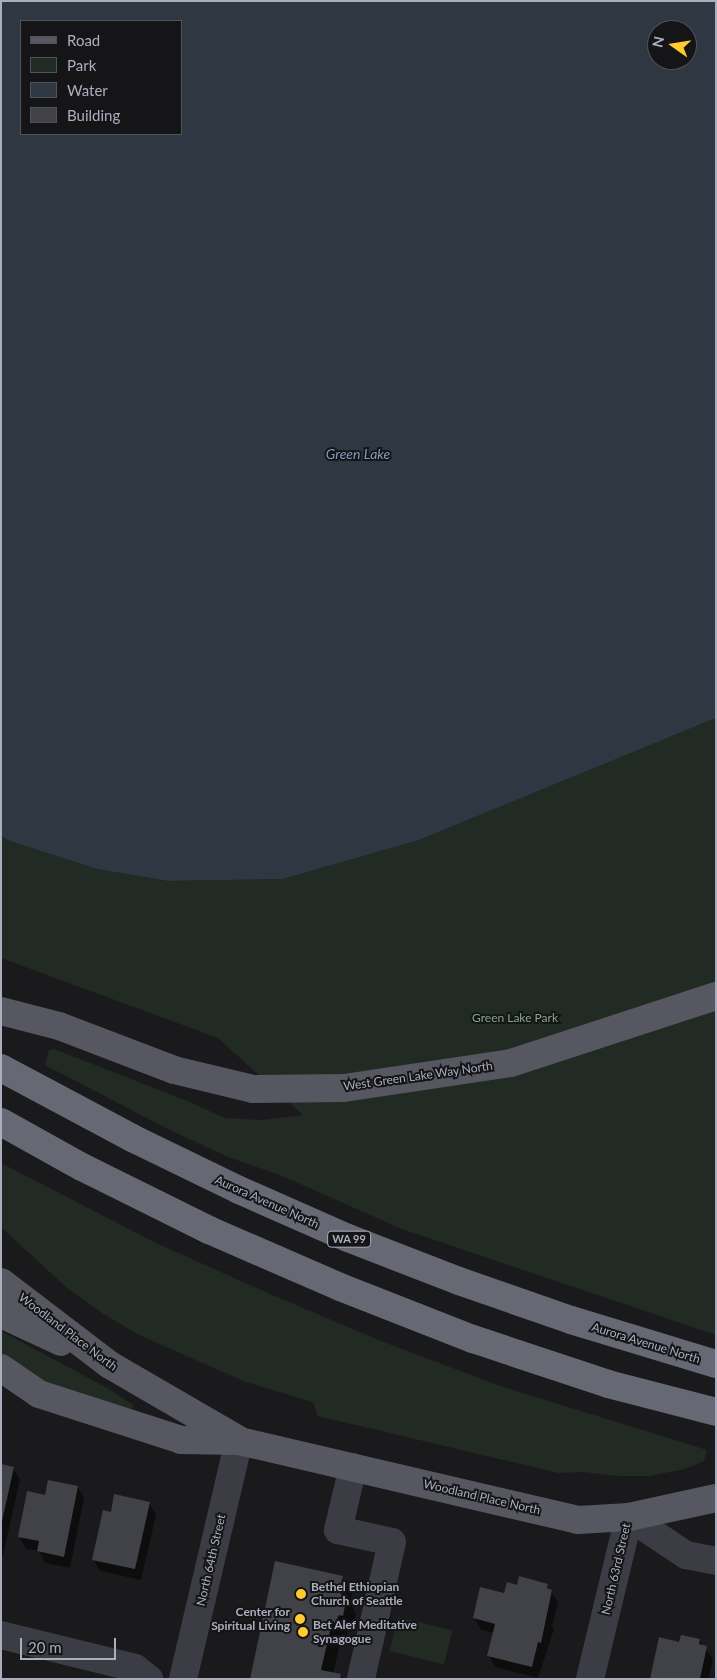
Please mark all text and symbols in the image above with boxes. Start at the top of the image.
legend [20,20,182,135]
north arrow [647,20,697,70]
text: Road [67,31,100,49]
text: N [648,35,667,49]
text: Park [67,56,96,74]
text: Water [67,81,108,99]
text: Building [67,106,120,124]
water label: Green Lake [326,446,390,462]
park label: Green Lake Park [472,1011,558,1025]
street label: West Green Lake Way North [342,1058,494,1094]
street label: Aurora Avenue North [213,1172,321,1232]
road number: WA 99 [326,1230,372,1248]
street label: Woodland Place North [16,1290,120,1374]
street label: Aurora Avenue North [590,1320,702,1366]
street label: Woodland Place North [422,1477,542,1517]
street label: North 64th Street [193,1513,229,1607]
street label: North 63rd Street [598,1522,634,1616]
place label: Bethel Ethiopian Church of Seattle [311,1580,403,1608]
marker: Bethel Ethiopian Church of Seattle [295,1588,307,1600]
place label: Center for Spiritual Living [211,1605,290,1633]
marker: Center for Spiritual Living [294,1613,306,1625]
place label: Bet Alef Meditative Synagogue [313,1618,418,1646]
marker: Bet Alef Meditative Synagogue [297,1626,309,1638]
scale bar [22,1628,119,1660]
text: 20 m [28,1638,62,1656]

